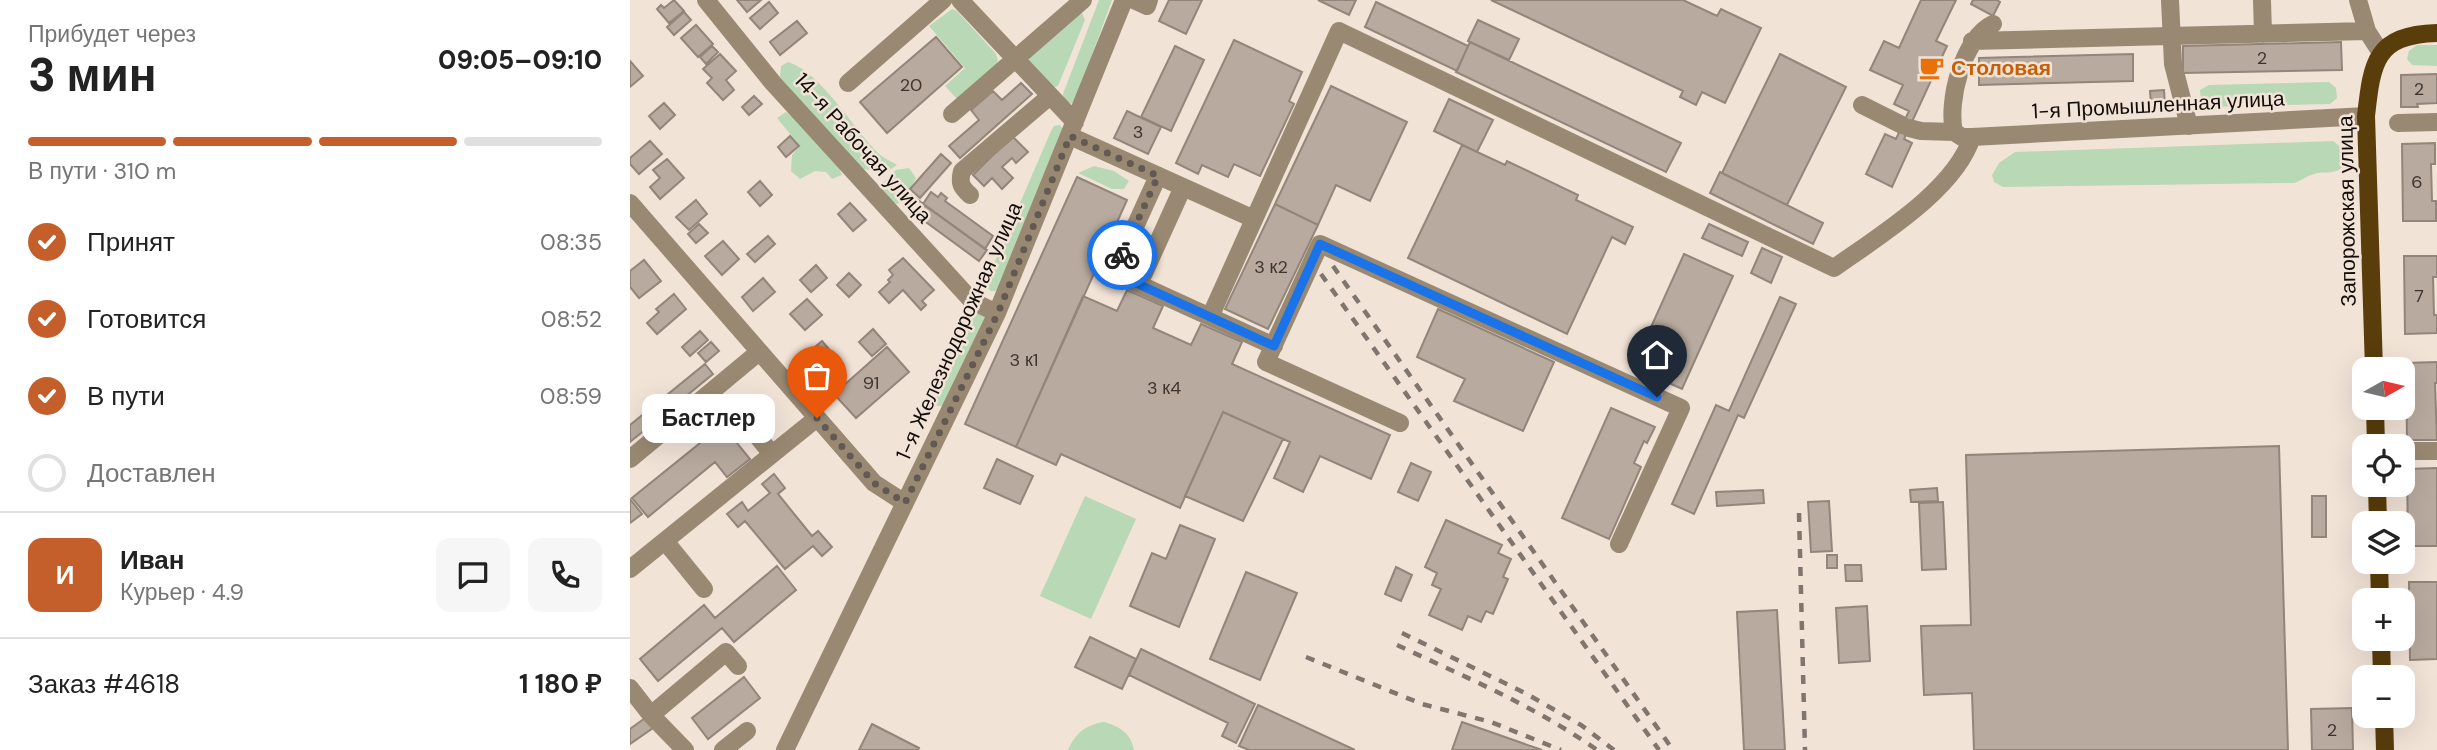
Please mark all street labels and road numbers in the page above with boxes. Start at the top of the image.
street label: 14-я Рабочая улица [788,67,938,229]
street label: 1-я Промышленная улица [2031,84,2285,126]
street label: Запорожская улица [2331,115,2363,307]
street label: 1-я Железнодорожная улица [889,197,1029,465]

